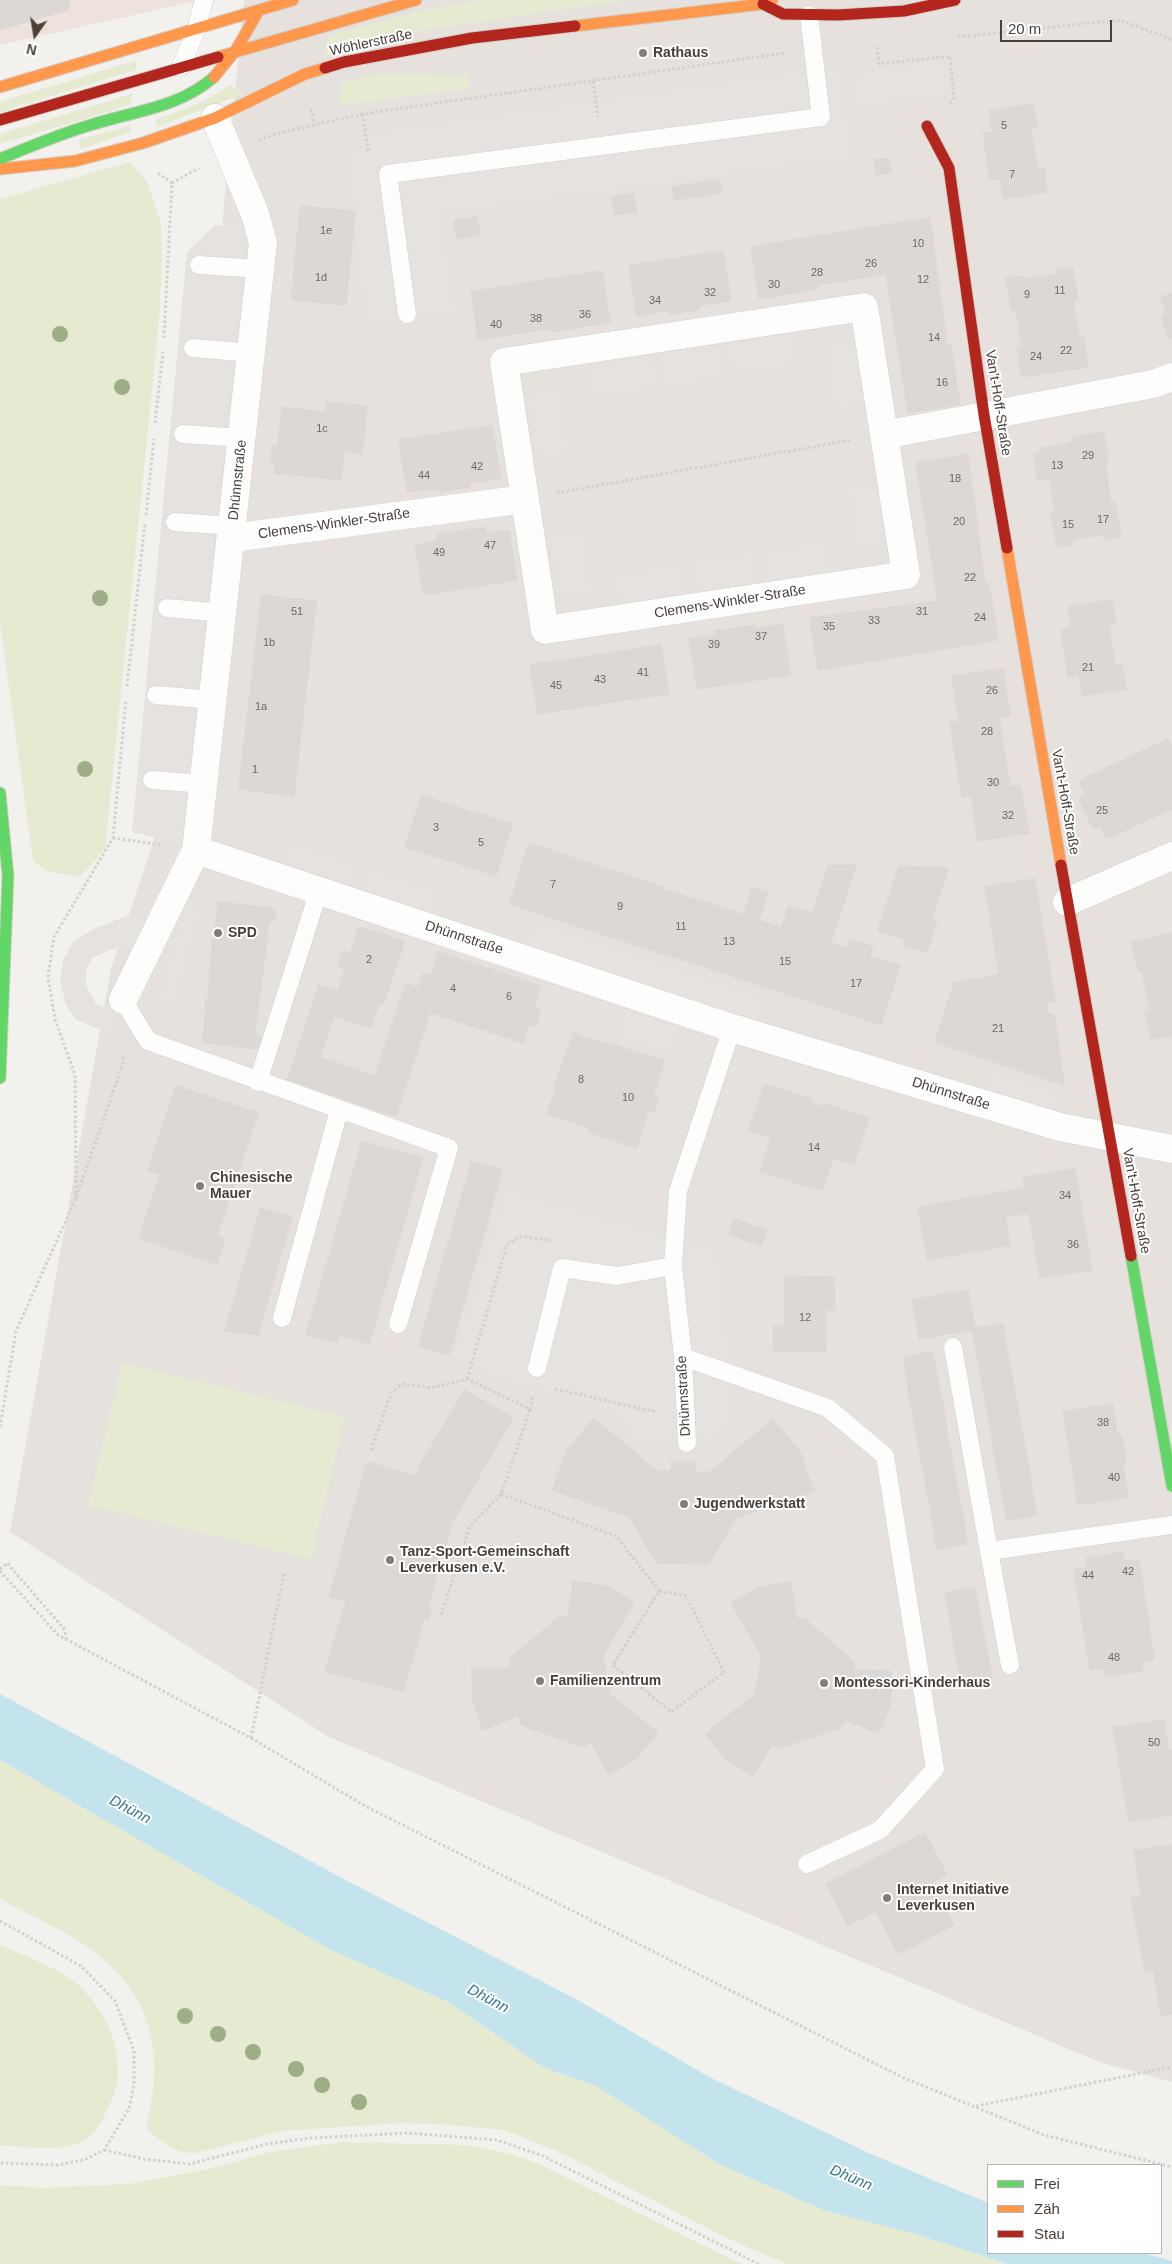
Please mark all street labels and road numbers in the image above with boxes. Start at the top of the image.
street label: Wöhlerstraße [328,26,414,60]
street label: Van't-Hoff-Straße [981,349,1015,457]
street label: Dhünnstraße [225,439,251,521]
street label: Clemens-Winkler-Straße [257,505,411,543]
street label: Clemens-Winkler-Straße [653,582,807,622]
street label: Van't-Hoff-Straße [1047,748,1083,856]
street label: Dhünnstraße [423,918,505,958]
street label: Dhünnstraße [910,1074,992,1114]
street label: Van't-Hoff-Straße [1118,1147,1154,1255]
street label: Dhünnstraße [673,1355,695,1437]

